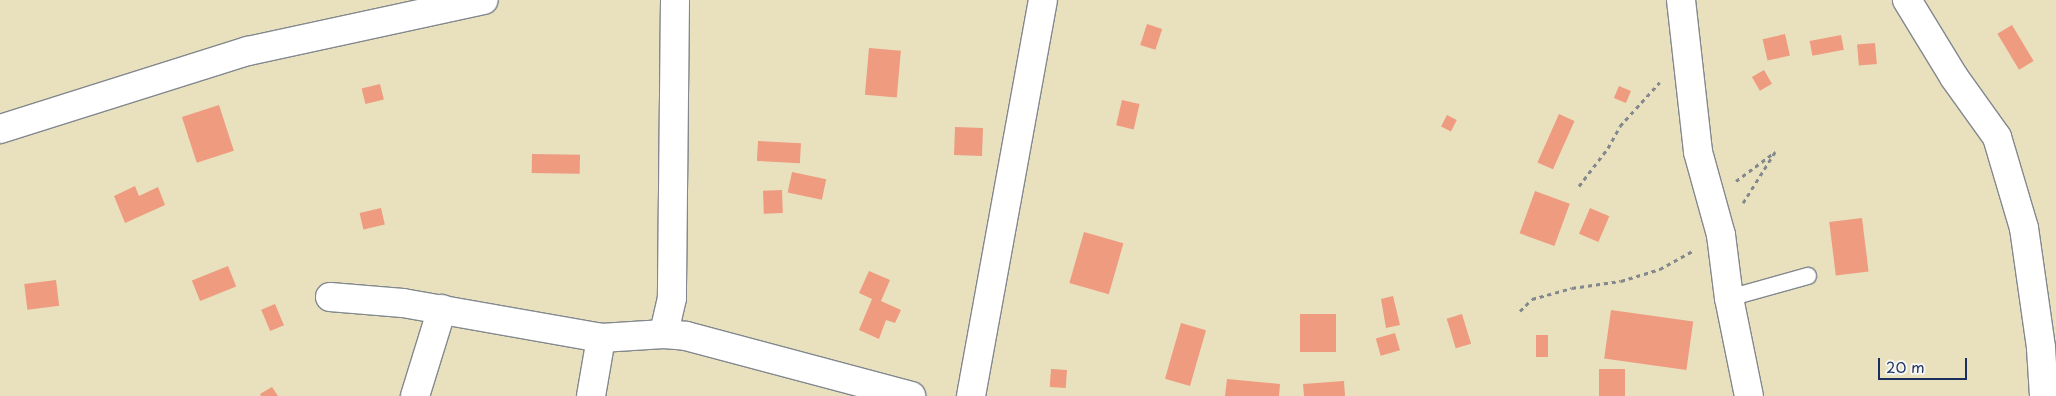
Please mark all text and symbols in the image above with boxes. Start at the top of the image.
scale bar [1881,348,1970,380]
text: 20 m [1886,355,1925,378]

